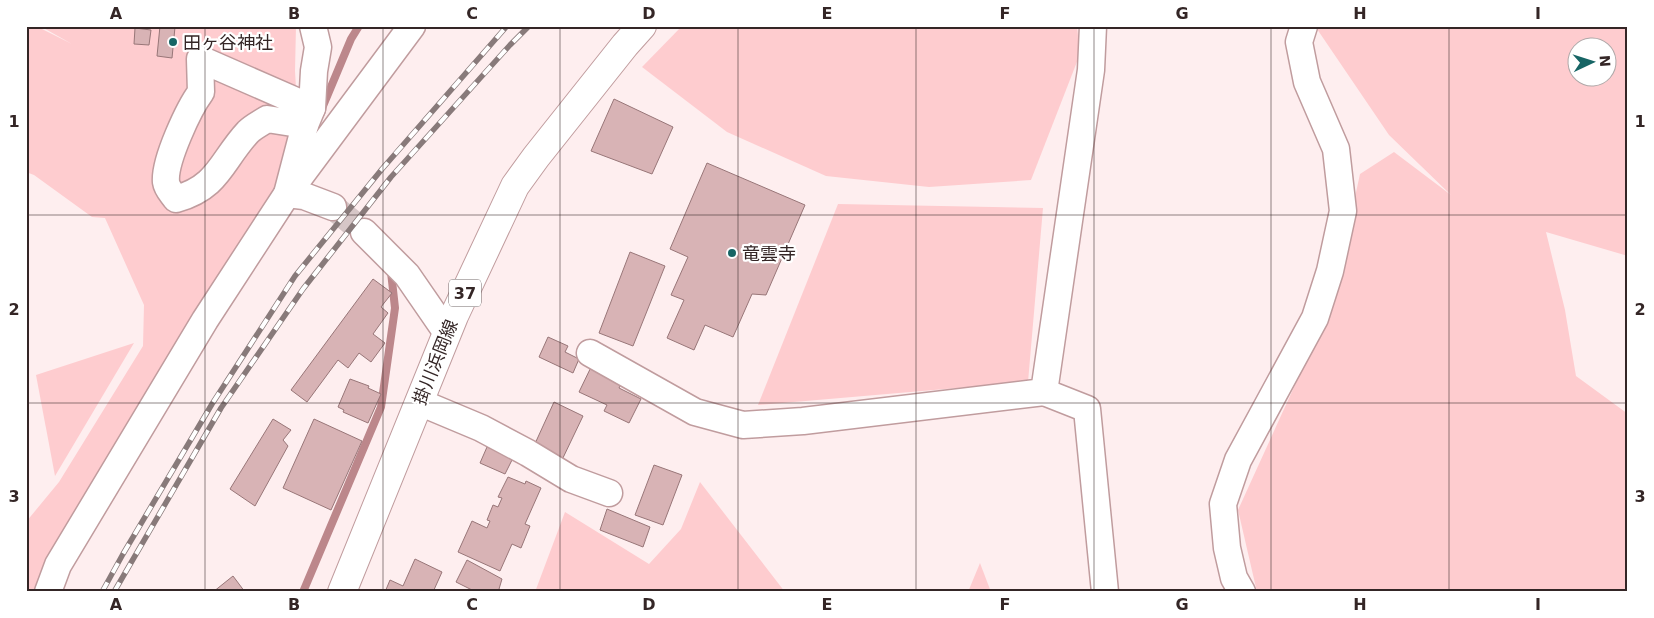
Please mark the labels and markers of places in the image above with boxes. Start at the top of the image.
place label: 田ヶ谷神社 [183,32,273,53]
marker: 田ヶ谷神社 [167,36,179,48]
place label: 竜雲寺 [742,243,796,264]
marker: 竜雲寺 [726,247,738,259]

